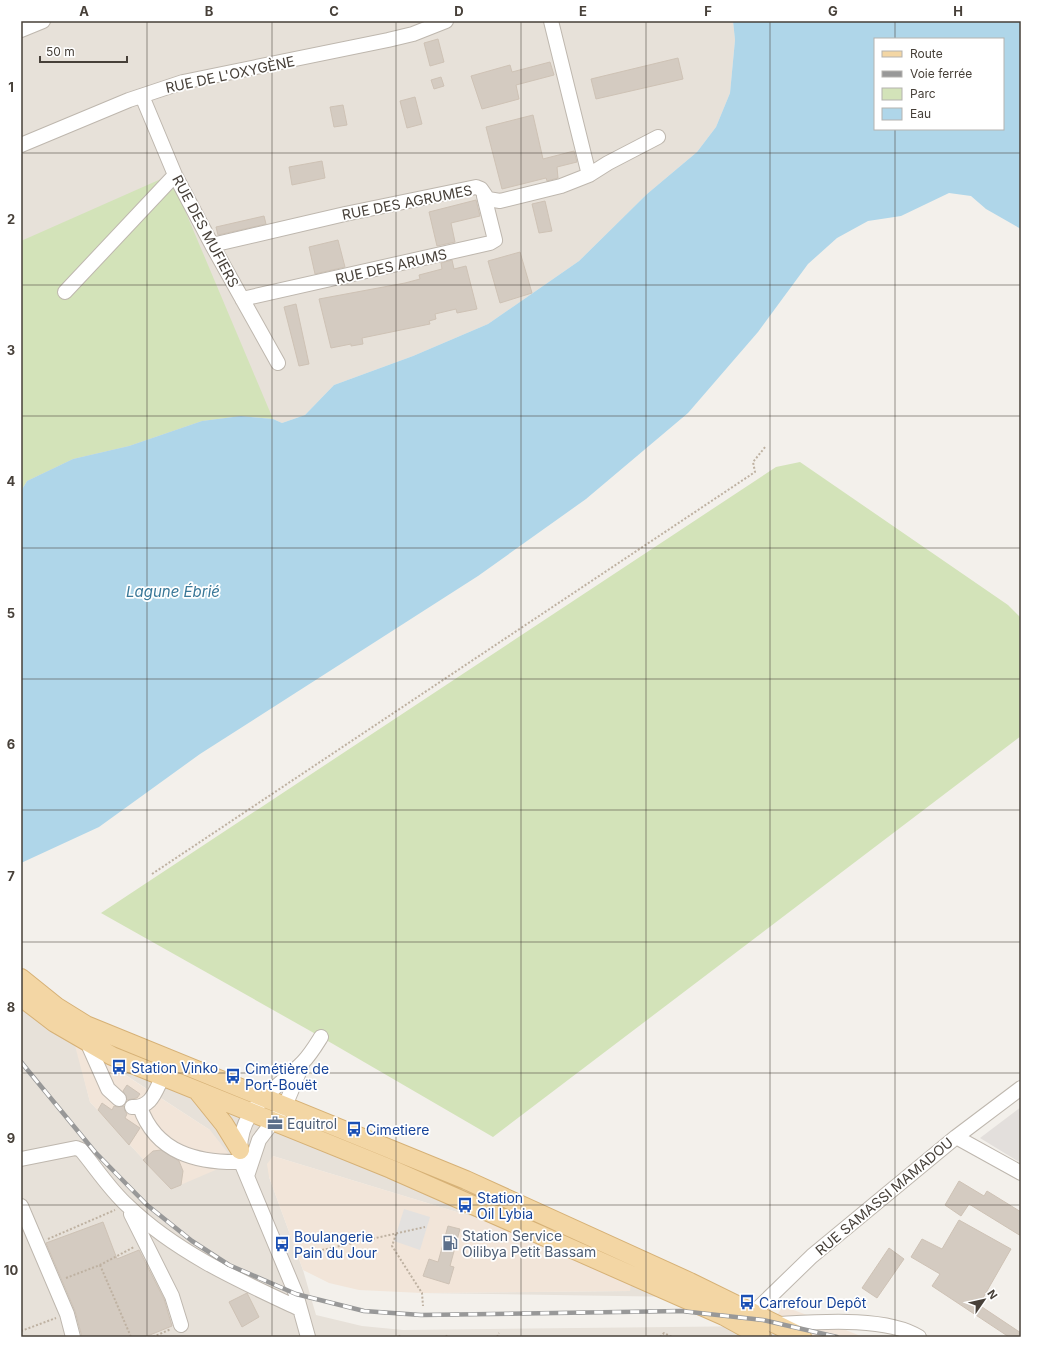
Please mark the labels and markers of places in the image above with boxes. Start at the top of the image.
bus stop icon: Station Vinko [110,1058,128,1076]
place label: Station Vinko [131,1059,218,1076]
place label: Cimétière de Port-Bouët [245,1060,329,1093]
bus stop icon: Cimétière de Port-Bouët [224,1067,242,1085]
office icon: Equitrol [266,1114,284,1132]
place label: Equitrol [287,1115,337,1132]
bus stop icon: Cimetiere [345,1120,363,1138]
place label: Cimetiere [366,1121,429,1138]
place label: Station Oil Lybia [477,1189,533,1222]
bus stop icon: Station Oil Lybia [456,1196,474,1214]
place label: Station Service Oilibya Petit Bassam [462,1227,596,1260]
place label: Boulangerie Pain du Jour [294,1228,377,1261]
fuel station icon: Station Service Oilibya Petit Bassam [441,1234,459,1252]
bus stop icon: Boulangerie Pain du Jour [273,1235,291,1253]
bus stop icon: Carrefour Depôt [738,1293,756,1311]
place label: Carrefour Depôt [759,1294,867,1311]

